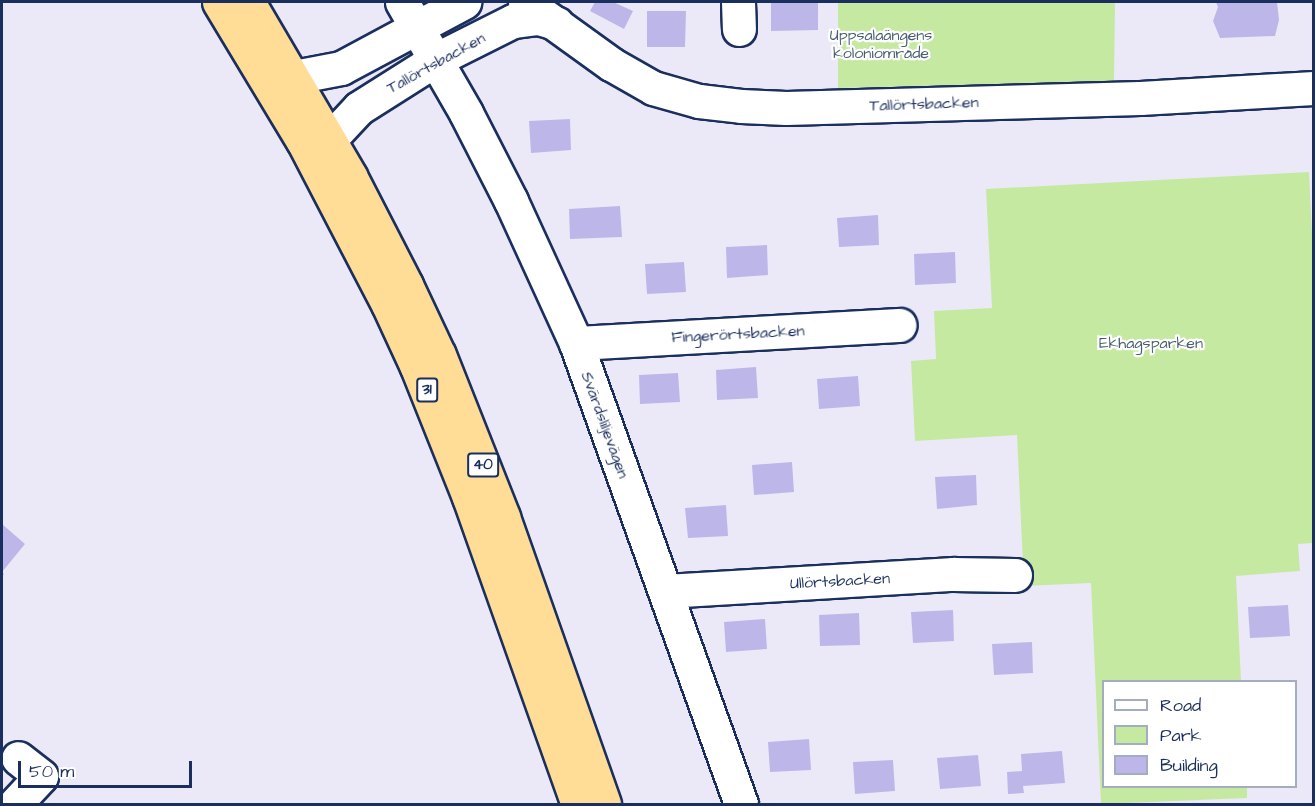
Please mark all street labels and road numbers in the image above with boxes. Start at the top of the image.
street label: Tallörtsbacken [384,28,488,98]
street label: Tallörtsbacken [869,93,979,115]
street label: Fingerörtsbacken [671,321,805,347]
street label: Svärdsliljevägen [577,369,633,481]
road number: 31 [415,378,439,402]
road number: 40 [466,453,500,477]
street label: Ullörtsbacken [790,569,890,593]

